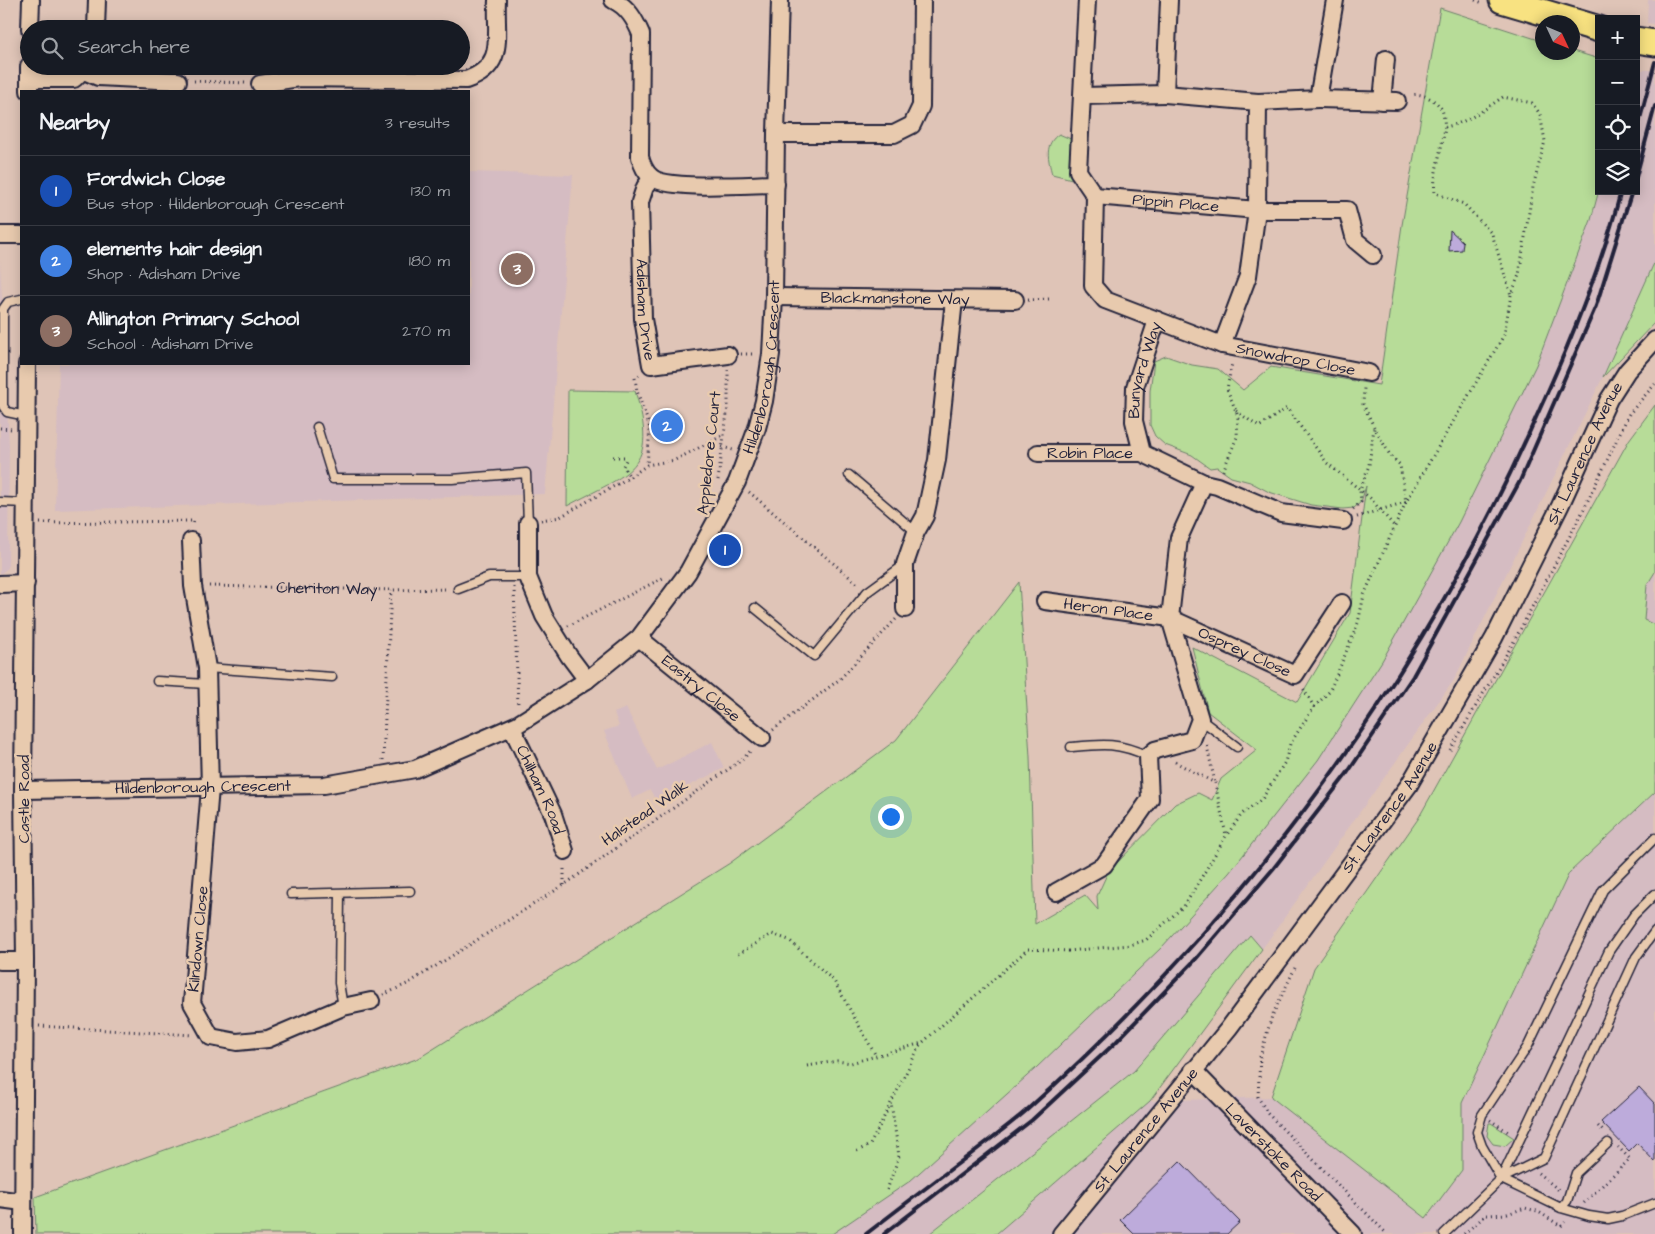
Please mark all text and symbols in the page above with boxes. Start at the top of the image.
north arrow [1535,15,1580,60]
map controls [1595,15,1640,195]
button: + [1595,15,1640,60]
search box [20,20,470,75]
icon: search [38,34,66,62]
text: Search here [78,34,190,61]
button: − [1595,60,1640,105]
button: locate [1595,105,1640,150]
text: Nearby [40,108,110,137]
text: 3 results [385,112,450,134]
button: layers [1595,150,1640,195]
text: Fordwich Close [87,166,225,193]
text: 1 [55,180,57,202]
text: 130 m [411,180,450,202]
street label: Pippin Place [1131,188,1220,218]
text: Bus stop · Hildenborough Crescent [87,193,345,215]
text: elements hair design [87,236,262,263]
text: 2 [51,250,61,272]
text: 180 m [409,250,450,272]
pin: 3 [501,250,533,288]
street label: Adisham Drive [630,258,661,363]
text: Shop · Adisham Drive [87,263,241,285]
street label: Hildenborough Crescent [737,280,785,457]
street label: Blackmanstone Way [820,287,970,311]
text: Allington Primary School [87,306,299,333]
street label: Bunyard Way [1123,319,1168,419]
text: 3 [52,320,60,342]
text: 270 m [402,320,450,342]
text: School · Adisham Drive [87,333,253,355]
street label: Snowdrop Close [1234,337,1358,381]
street label: St. Laurence Avenue [1542,377,1628,528]
street label: Appledore Court [692,390,726,516]
pin: 2 [651,407,683,445]
street label: Robin Place [1047,442,1133,464]
pin: 1 [709,531,741,569]
street label: Cheriton Way [276,576,378,602]
street label: Heron Place [1062,593,1155,627]
street label: Osprey Close [1194,621,1295,683]
street label: Eastry Close [657,650,745,727]
street label: St. Laurence Avenue [1337,737,1443,877]
street label: Chilham Road [511,741,570,837]
street label: Castle Road [13,755,35,843]
street label: Hildenborough Crescent [115,775,292,799]
street label: Halstead Walk [597,775,693,851]
your location [878,804,904,830]
street label: Kilndown Close [182,885,214,993]
street label: St. Laurence Avenue [1088,1063,1204,1197]
street label: Laverstoke Road [1220,1098,1327,1207]

